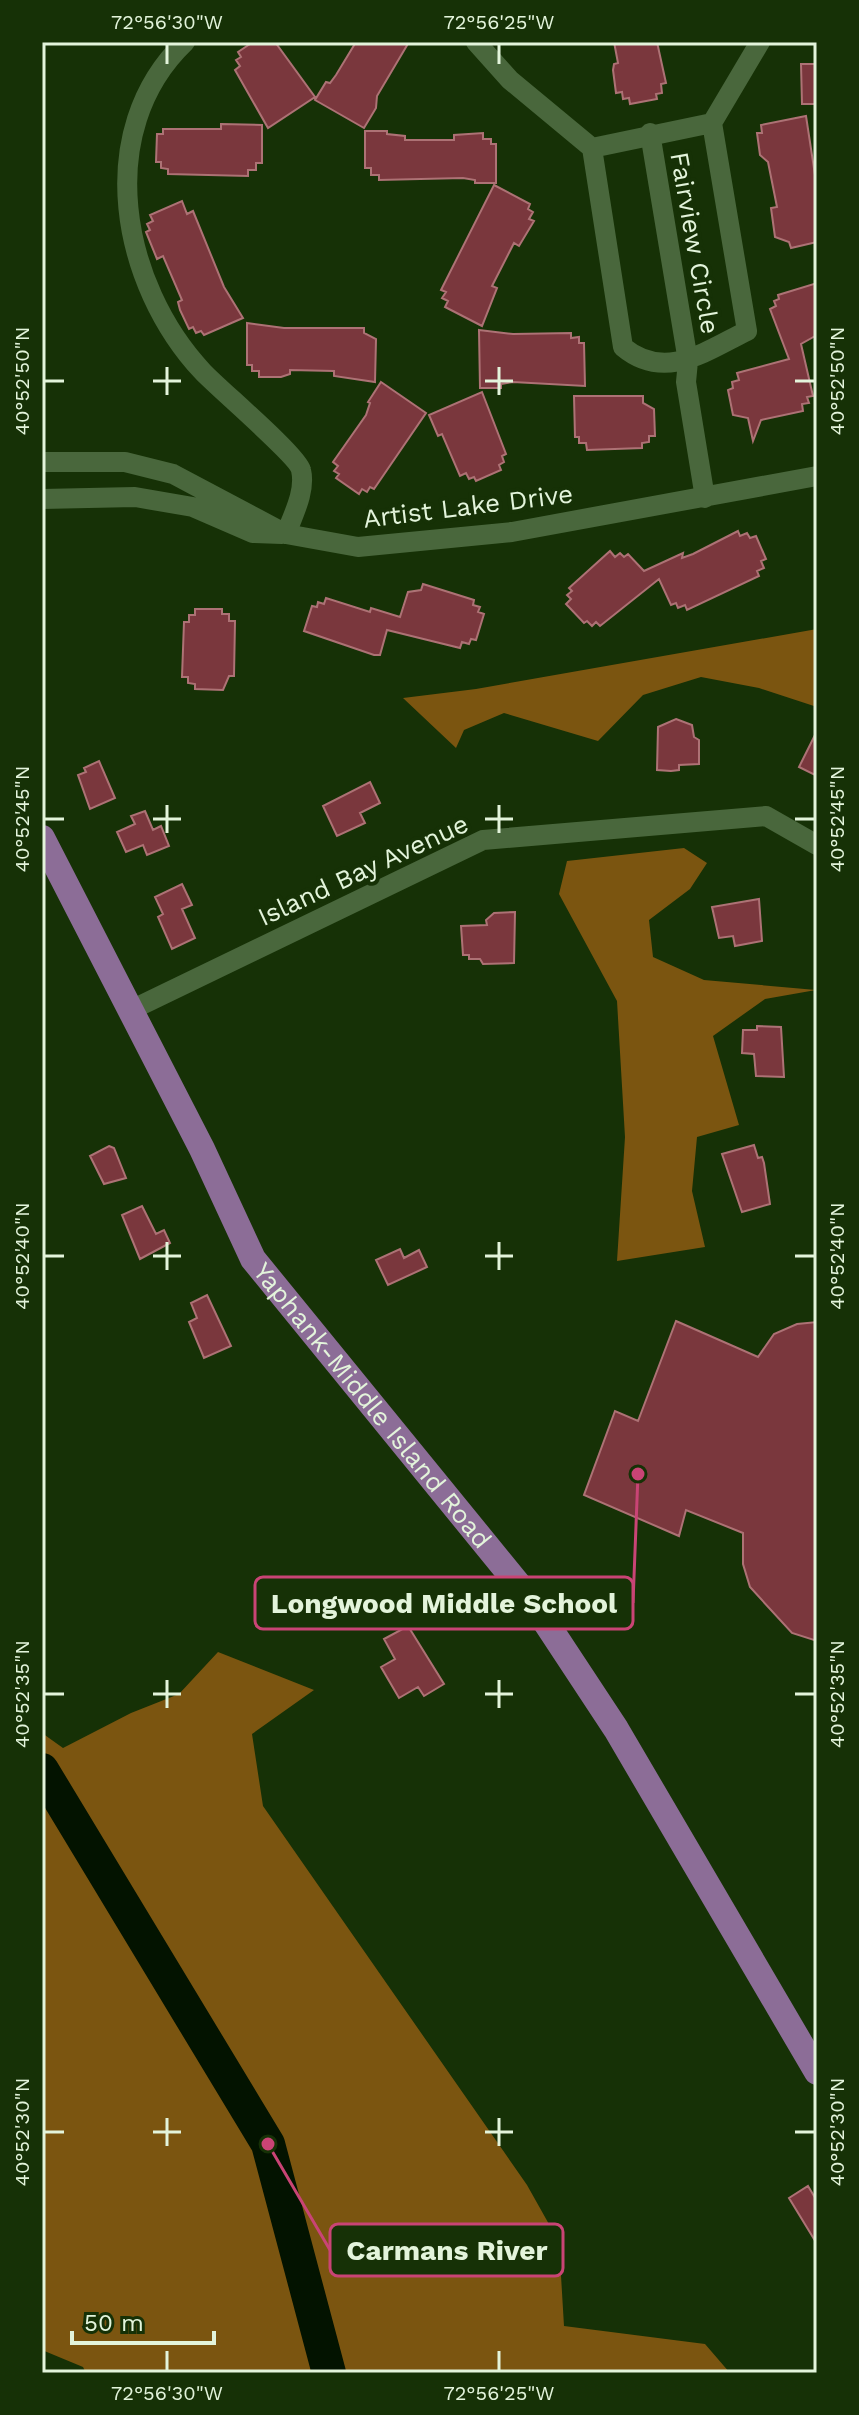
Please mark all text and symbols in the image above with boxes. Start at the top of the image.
text: 72°56'30"W [111,10,223,34]
text: 72°56'25"W [443,10,555,34]
street label: Fairview Circle [664,150,726,336]
text: 40°52'50"N [10,327,34,435]
text: 40°52'50"N [825,327,849,435]
street label: Artist Lake Drive [361,478,575,534]
text: 40°52'45"N [10,766,34,872]
text: 40°52'45"N [825,766,849,872]
street label: Island Bay Avenue [253,808,473,932]
text: 40°52'40"N [10,1202,34,1310]
text: 40°52'40"N [825,1202,849,1310]
street label: Yaphank-Middle Island Road [247,1257,498,1554]
callout: Longwood Middle School [255,1577,633,1629]
text: Longwood Middle School [271,1587,618,1620]
text: 40°52'35"N [10,1640,34,1748]
text: 40°52'35"N [825,1640,849,1748]
text: 40°52'30"N [10,2078,34,2186]
text: 40°52'30"N [825,2078,849,2186]
callout: Carmans River [330,2224,563,2276]
text: Carmans River [346,2234,548,2267]
scale bar [72,2295,214,2345]
text: 50 m [84,2309,144,2337]
text: 72°56'30"W [111,2381,223,2405]
text: 72°56'25"W [443,2381,555,2405]

